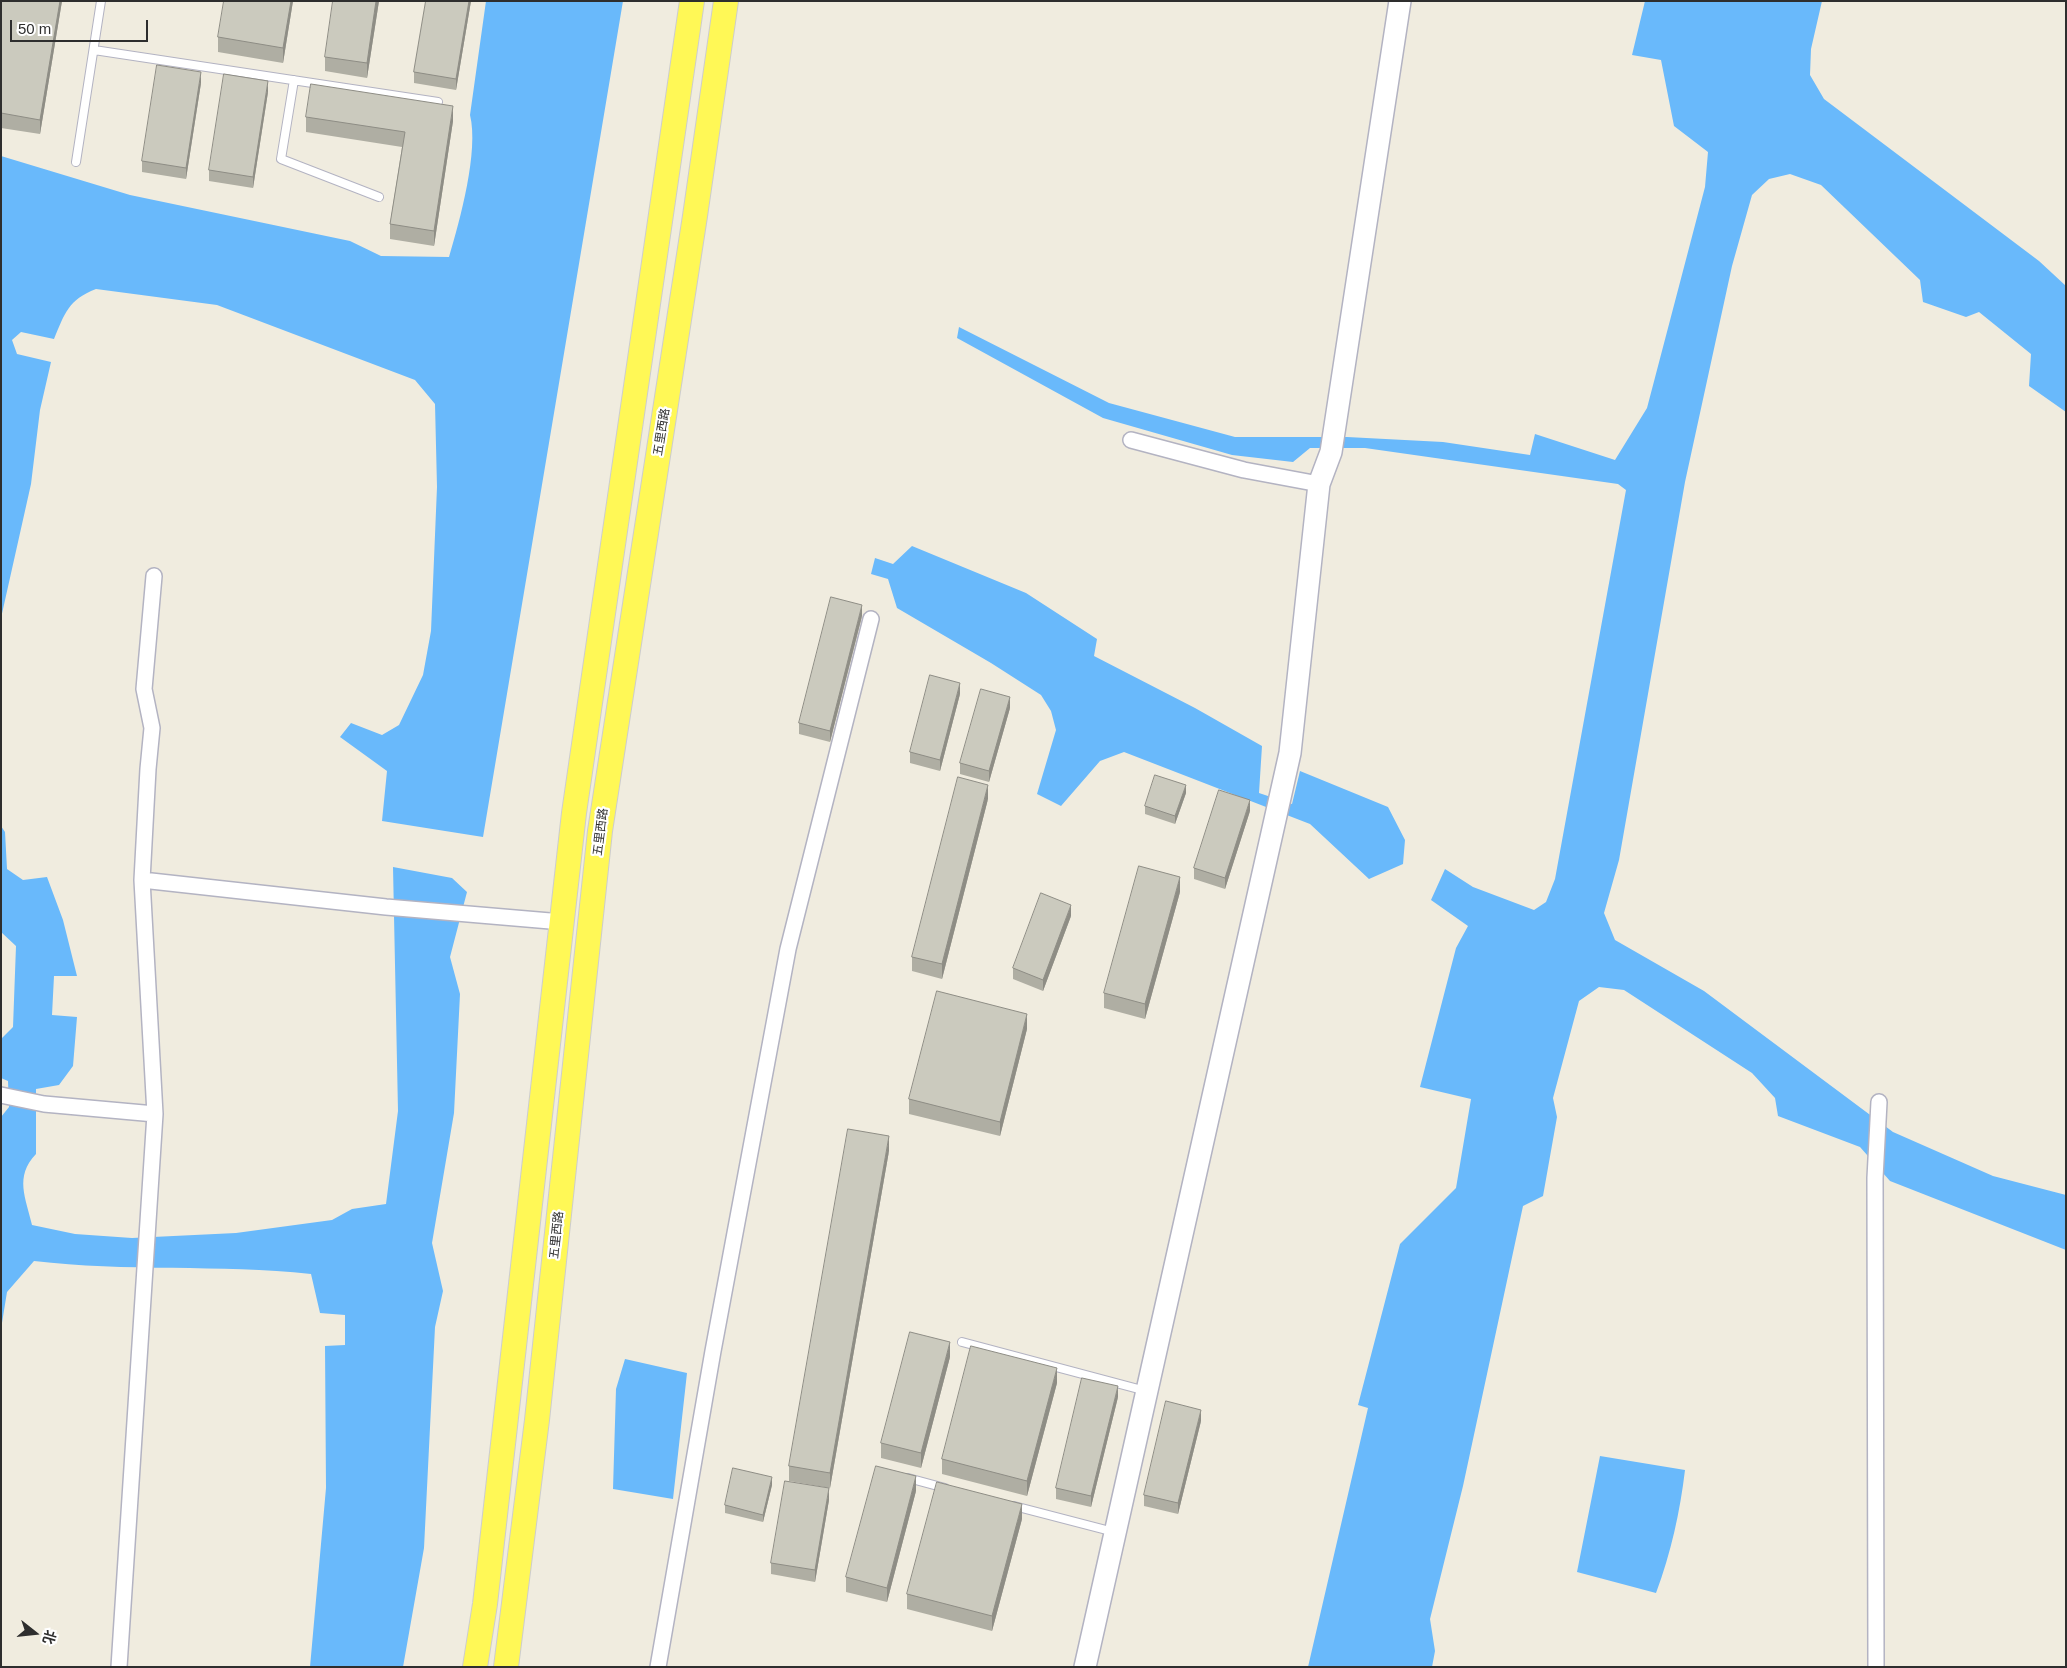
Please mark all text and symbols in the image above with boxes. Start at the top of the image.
scale bar [12,10,150,42]
text: 50 m [18,20,51,37]
street label: 五里西路 [651,407,673,457]
street label: 五里西路 [591,807,611,857]
street label: 五里西路 [547,1210,567,1260]
north arrow [10,1608,60,1658]
text: 北 [40,1628,59,1646]

